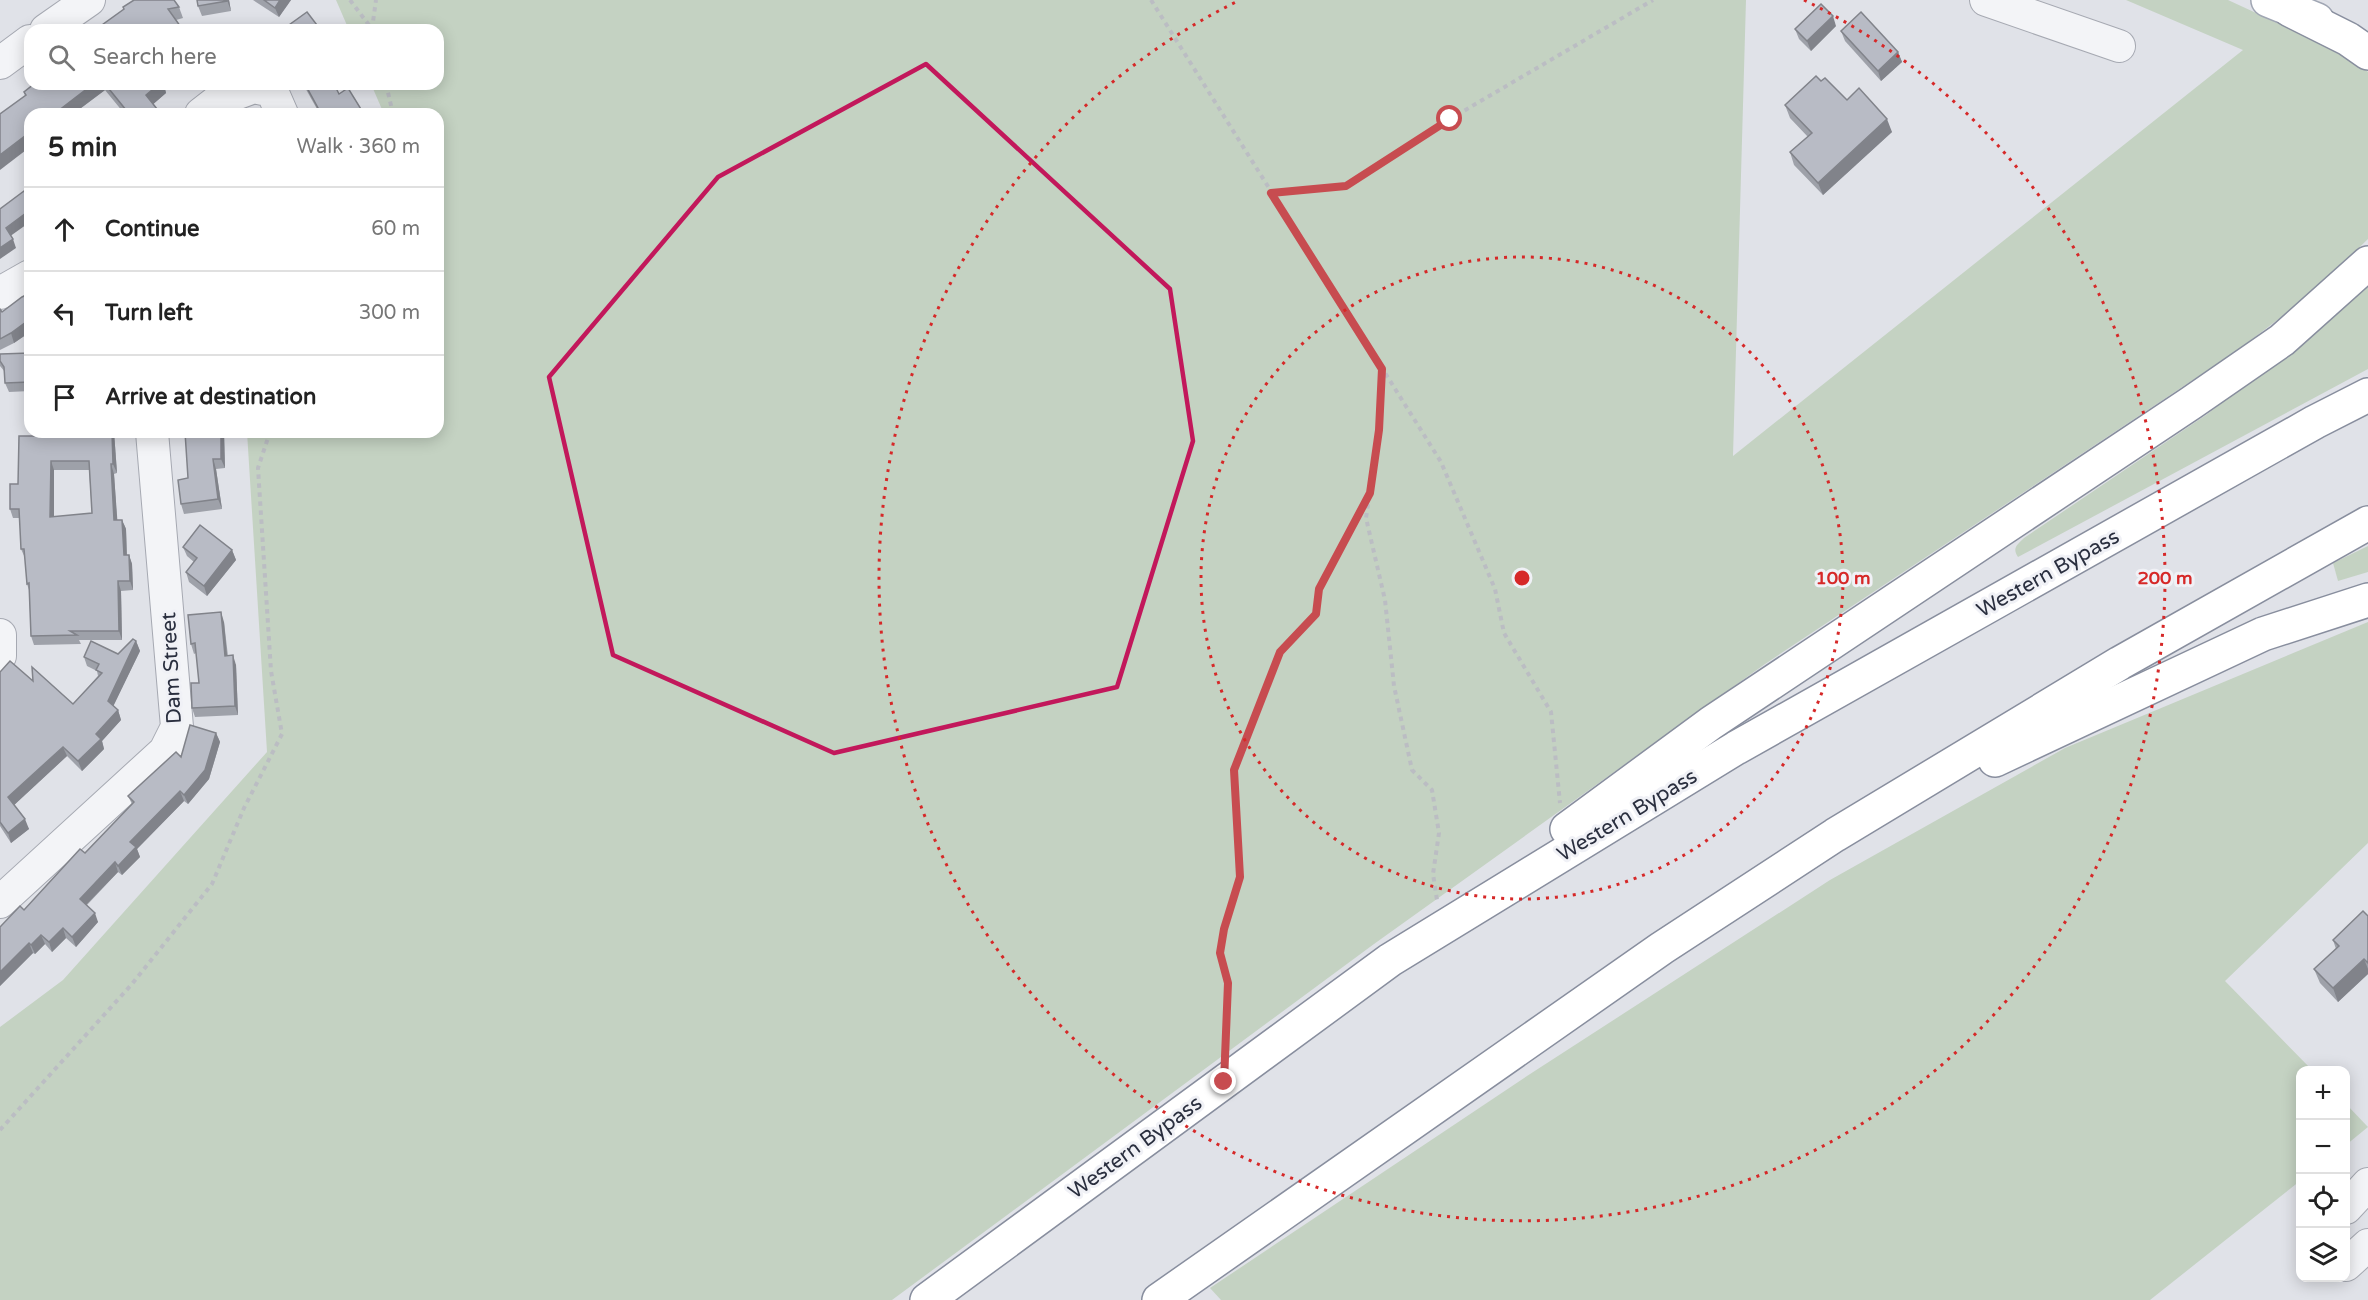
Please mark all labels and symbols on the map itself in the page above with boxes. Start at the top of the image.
route start [1436,105,1462,131]
street label: Western Bypass [1973,524,2124,623]
text: 100 m [1815,567,1871,589]
text: 200 m [2137,567,2193,589]
centre of rings [1512,568,1532,588]
street label: Dam Street [156,611,187,725]
street label: Western Bypass [1553,764,1702,867]
route end [1210,1068,1236,1094]
street label: Western Bypass [1064,1091,1207,1204]

